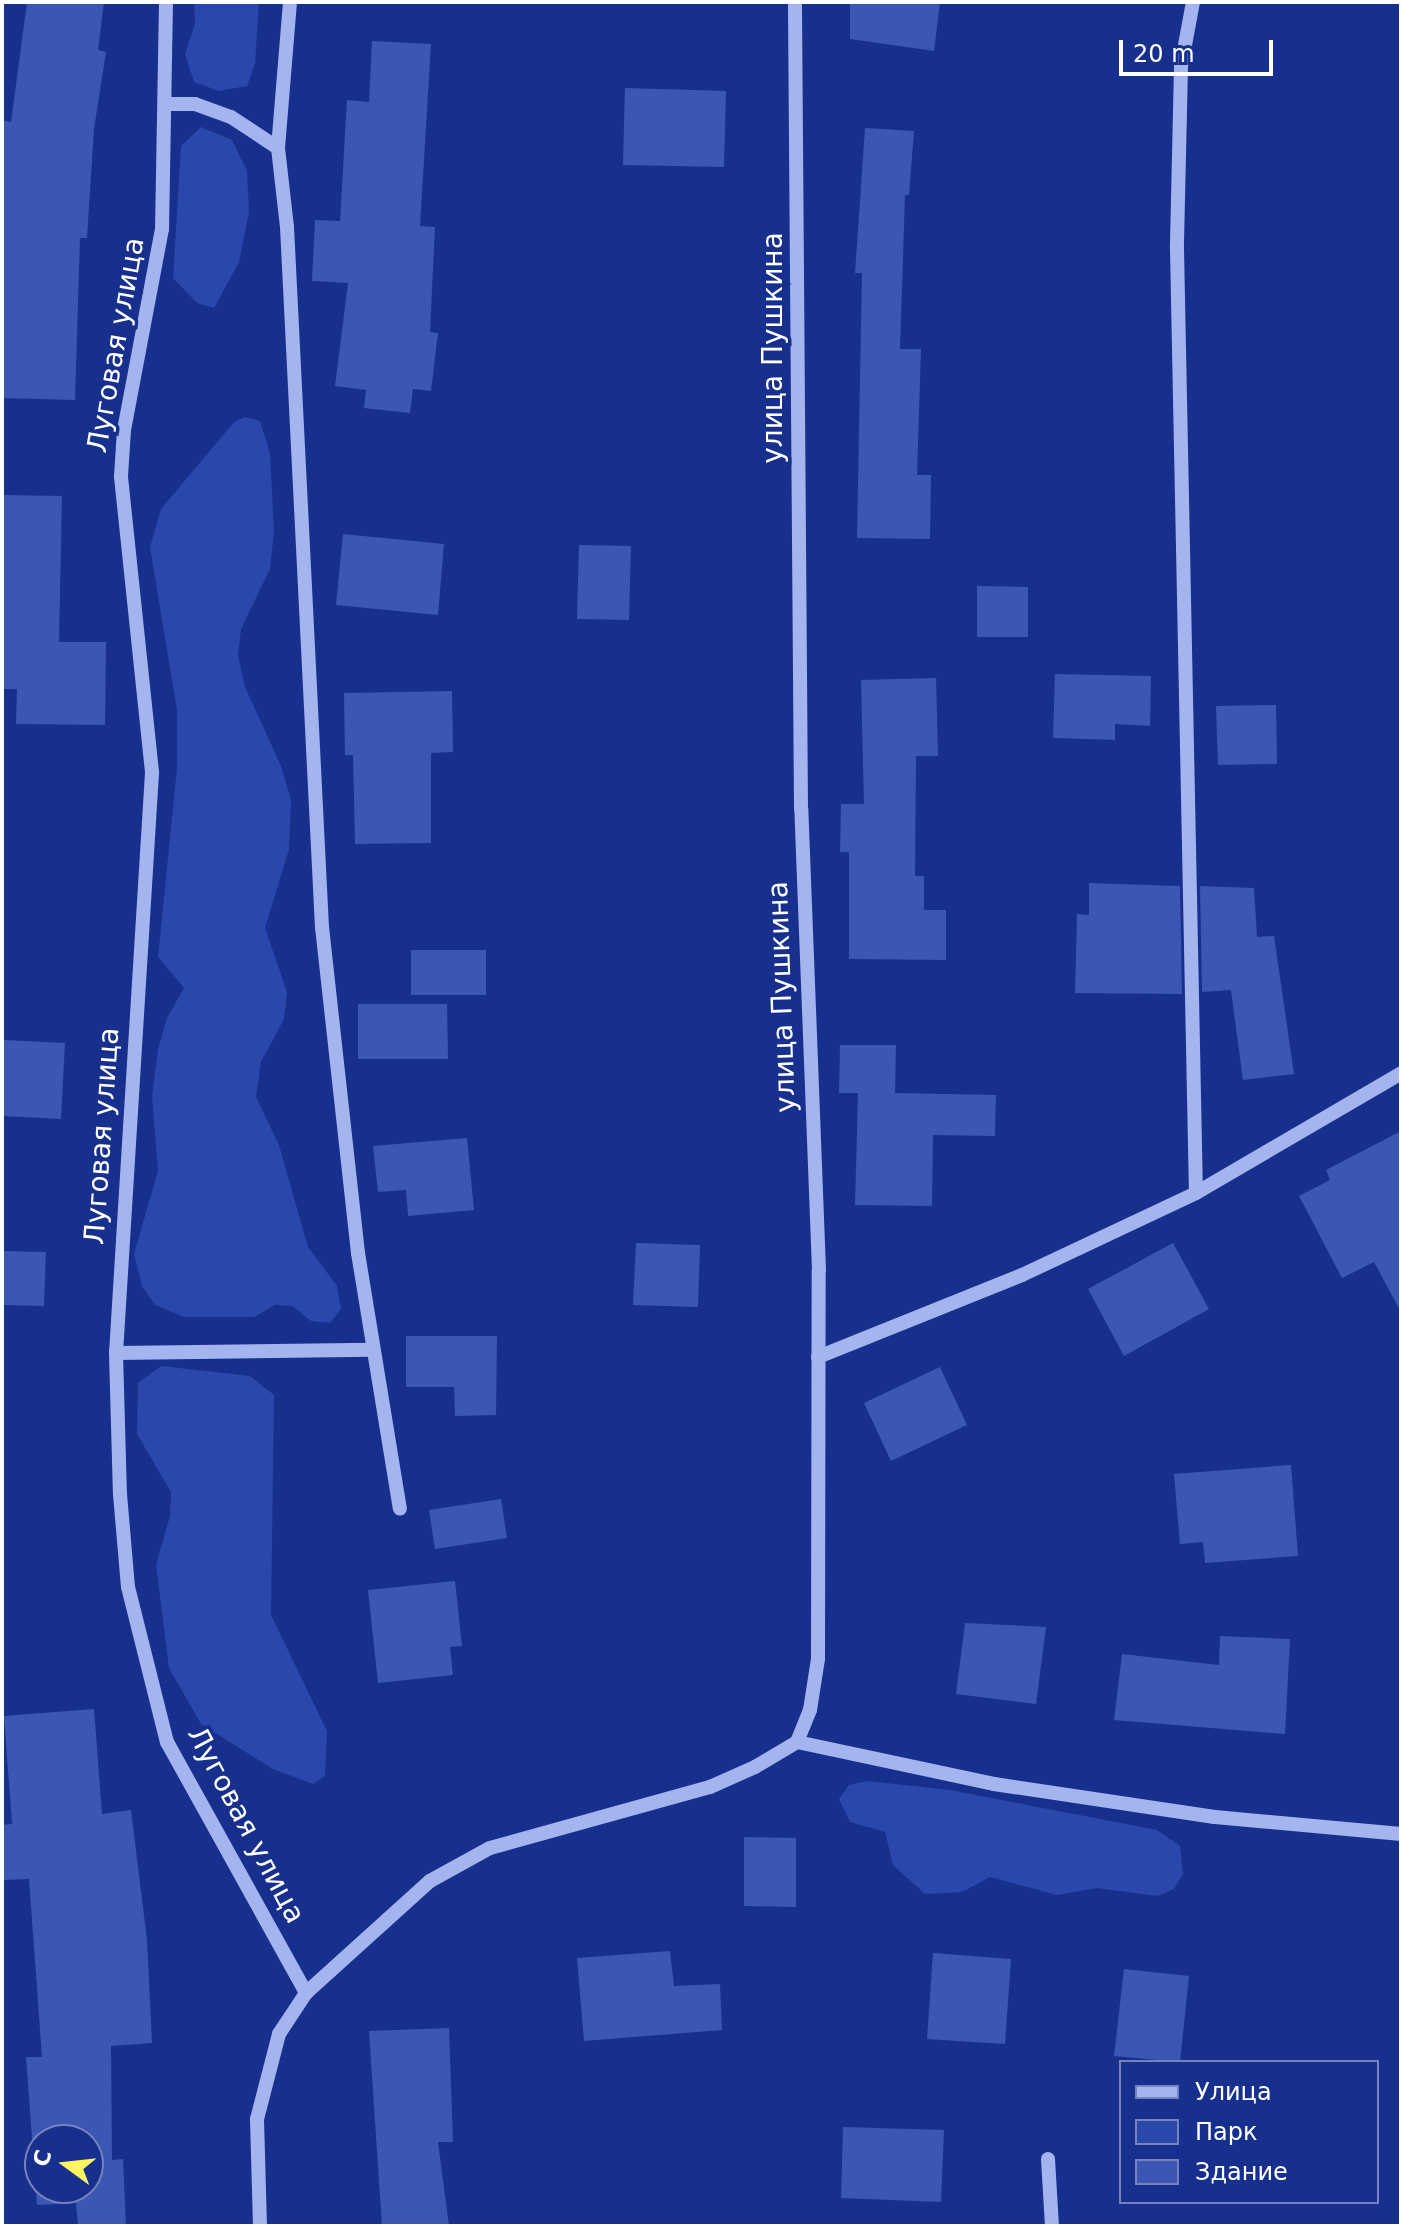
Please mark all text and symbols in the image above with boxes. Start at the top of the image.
scale bar [1123,24,1277,74]
text: 20 m [1133,40,1195,68]
street label: улица Пушкина [756,232,790,464]
street label: Луговая улица [81,235,151,455]
street label: улица Пушкина [761,881,803,1113]
street label: Луговая улица [78,1026,126,1246]
street label: Луговая улица [180,1721,312,1929]
legend [1119,2060,1379,2204]
text: Улица [1195,2078,1272,2106]
text: Парк [1195,2118,1257,2146]
north arrow [24,2124,104,2204]
text: С [28,2147,56,2169]
text: Здание [1195,2158,1288,2186]

